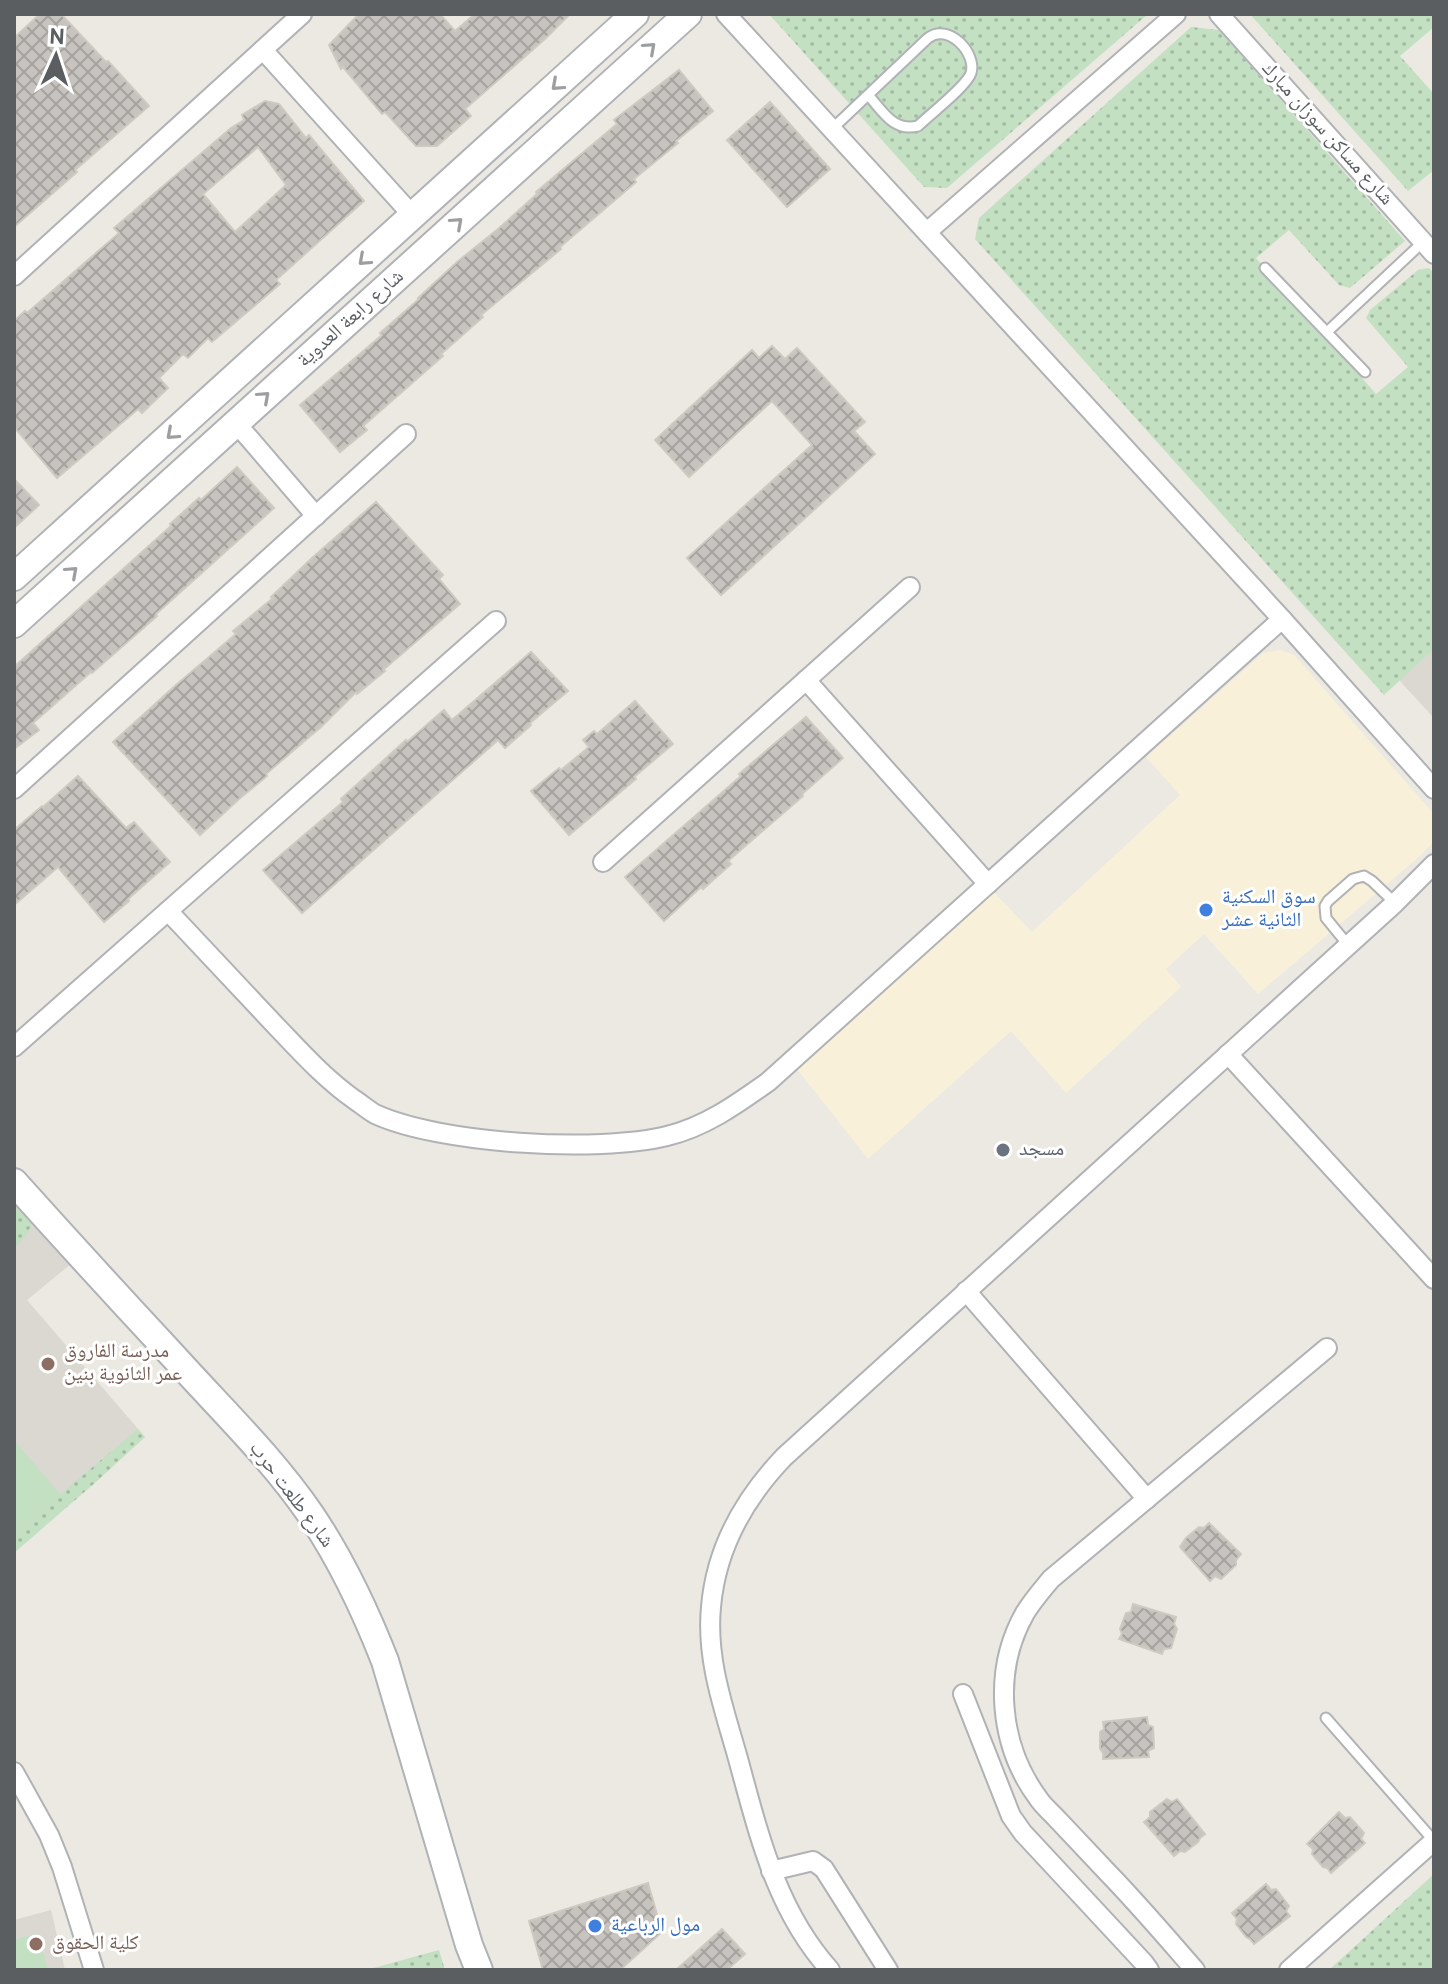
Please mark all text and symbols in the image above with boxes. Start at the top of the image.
north arrow [16,16,96,96]
text: N [48,25,66,52]
one-way arrow [640,44,655,58]
street label: شارع مساكن سوزان مبارك [1255,56,1399,212]
one-way arrow [551,76,566,90]
one-way arrow [448,218,463,232]
one-way arrow [359,250,374,264]
street label: شارع رابعة العدوية [292,264,410,374]
one-way arrow [255,393,270,407]
one-way arrow [166,425,181,439]
one-way arrow [62,567,77,582]
place label: سوق السكنية الثانية عشر [1221,885,1316,934]
marker: سوق السكنية الثانية عشر [1197,901,1215,919]
place label: مسجد [1019,1137,1064,1163]
marker: مسجد [994,1141,1012,1159]
place label: مدرسة الفاروق عمر الثانوية بنين [64,1339,182,1388]
marker: مدرسة الفاروق عمر الثانوية بنين [39,1355,57,1373]
street label: شارع طلعت حرب [243,1437,339,1553]
place label: مول الرباعية [611,1913,700,1939]
marker: مول الرباعية [586,1917,604,1935]
place label: كلية الحقوق [52,1931,139,1957]
marker: كلية الحقوق [27,1935,45,1953]

